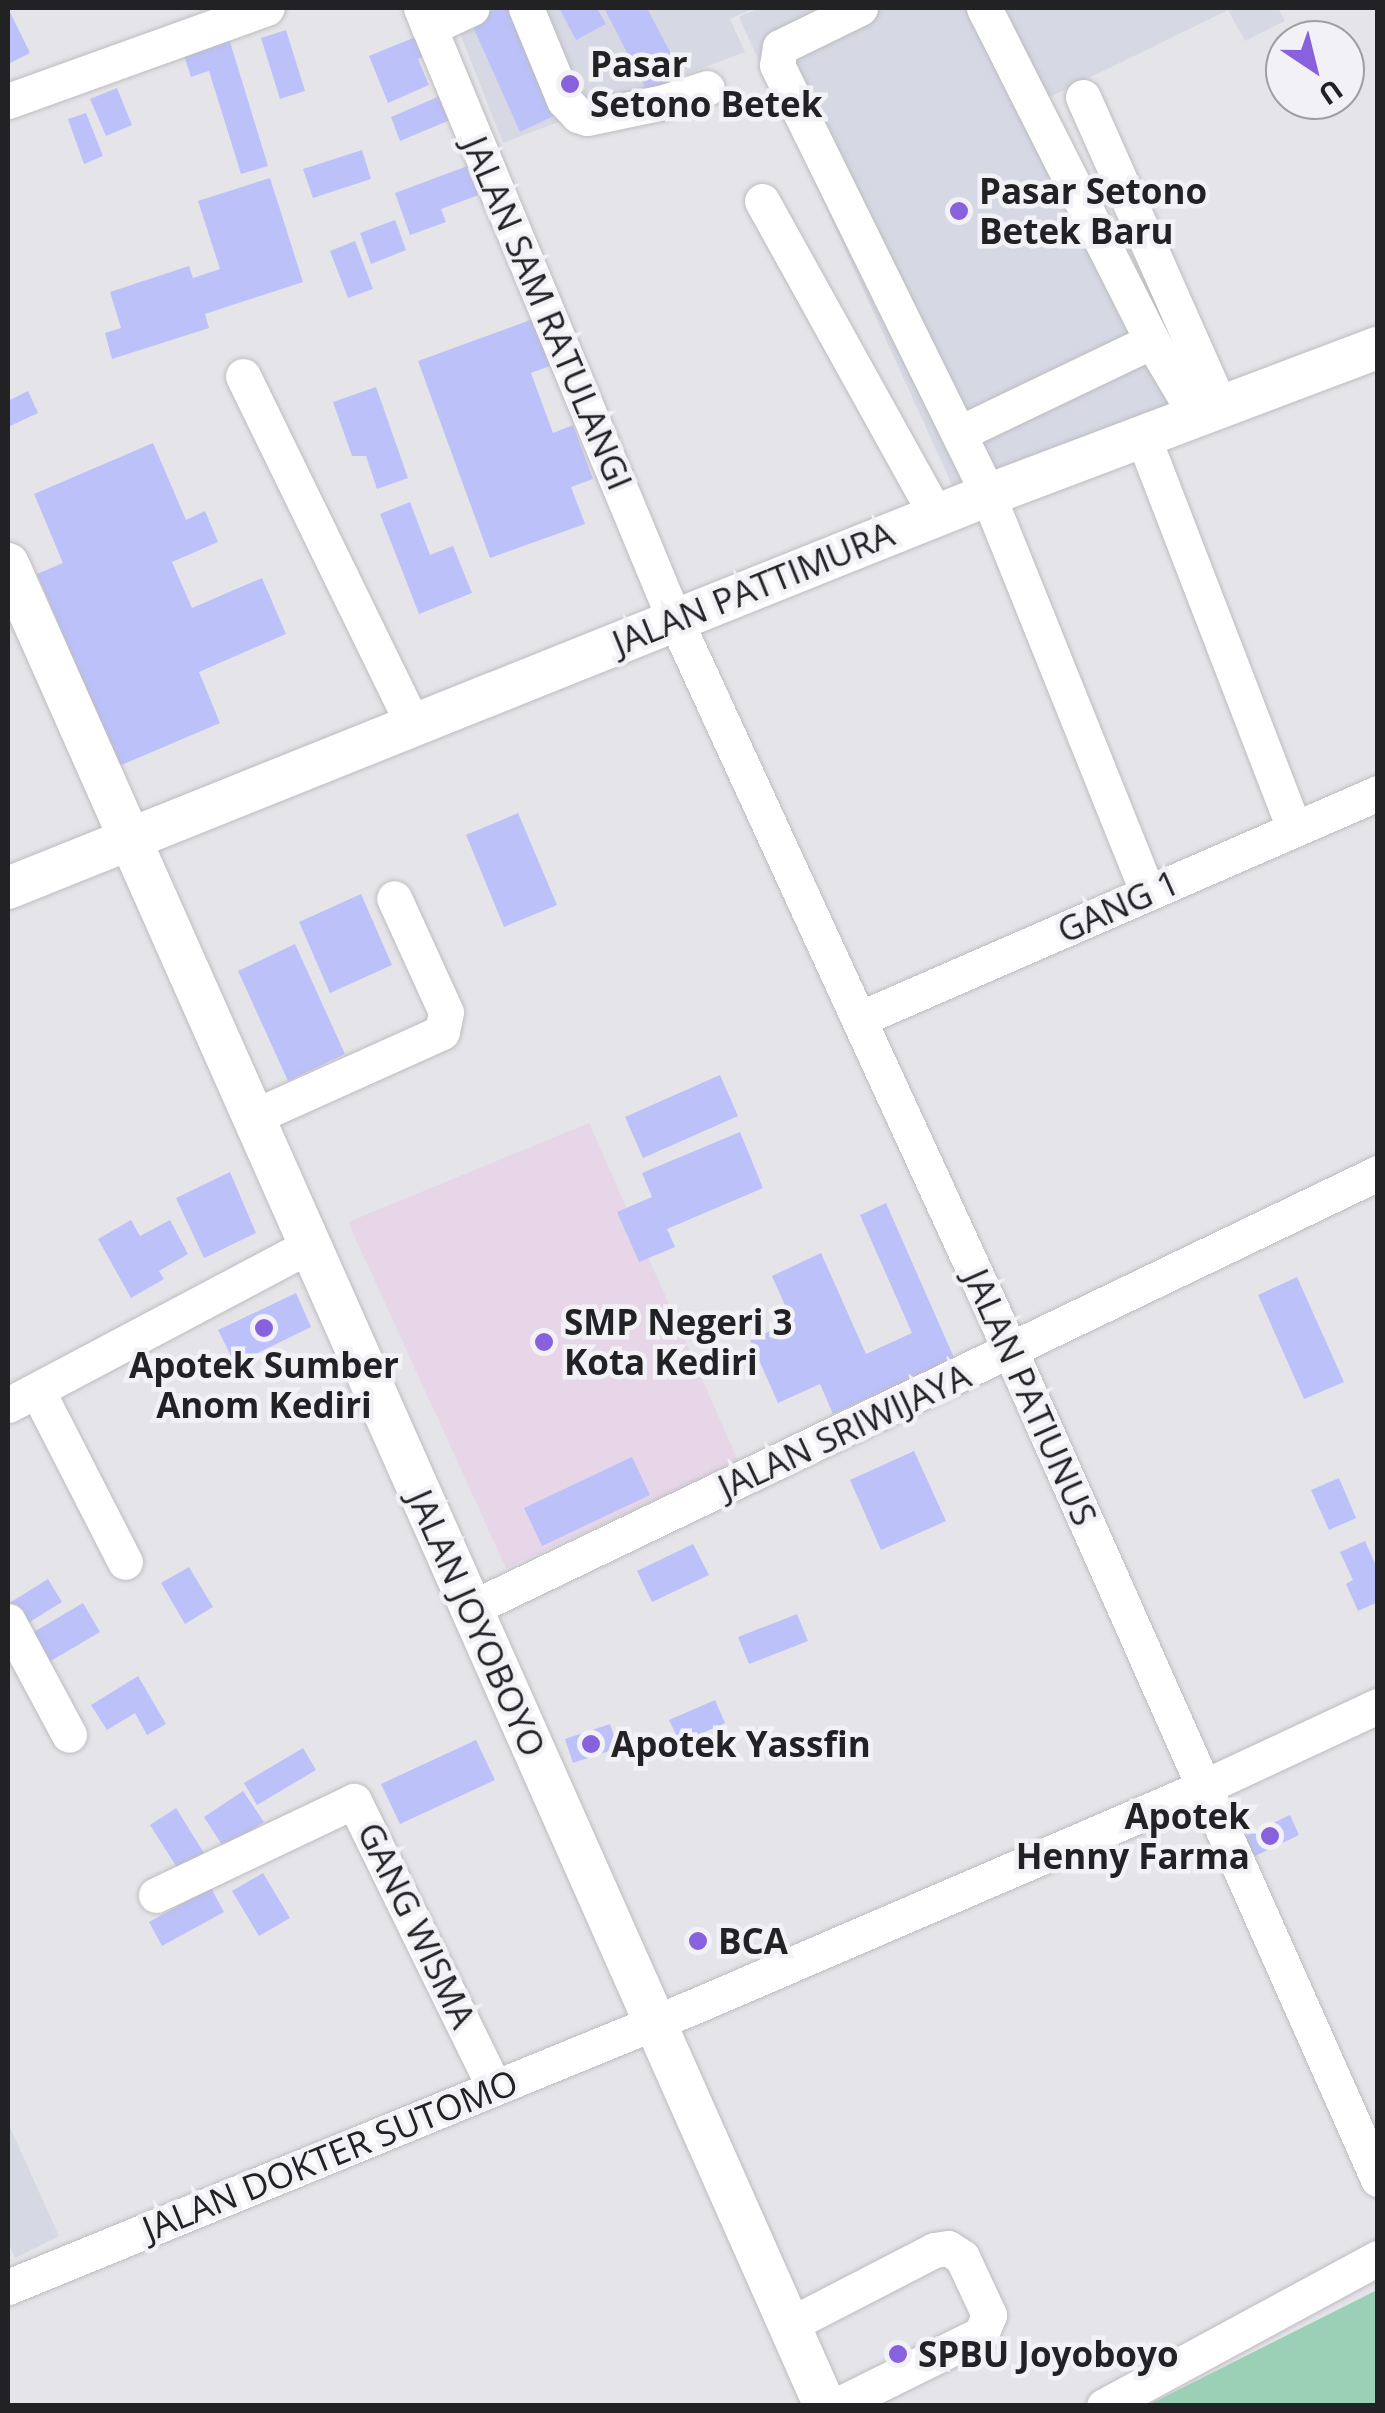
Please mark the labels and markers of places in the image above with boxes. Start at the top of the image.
place label: Pasar Setono Betek [590,43,822,125]
marker: Pasar Setono Betek [559,73,581,95]
place label: Pasar Setono Betek Baru [979,170,1207,252]
marker: Pasar Setono Betek Baru [948,200,970,222]
place label: SMP Negeri 3 Kota Kediri [564,1301,793,1383]
marker: Apotek Sumber Anom Kediri [253,1317,275,1339]
marker: SMP Negeri 3 Kota Kediri [533,1331,555,1353]
place label: Apotek Sumber Anom Kediri [129,1344,399,1426]
place label: Apotek Yassfin [611,1723,871,1765]
marker: Apotek Yassfin [580,1733,602,1755]
place label: Apotek Henny Farma [1016,1795,1250,1877]
marker: Apotek Henny Farma [1259,1825,1281,1847]
place label: BCA [718,1920,788,1962]
marker: BCA [687,1930,709,1952]
place label: SPBU Joyoboyo [918,2333,1179,2375]
marker: SPBU Joyoboyo [887,2343,909,2365]

